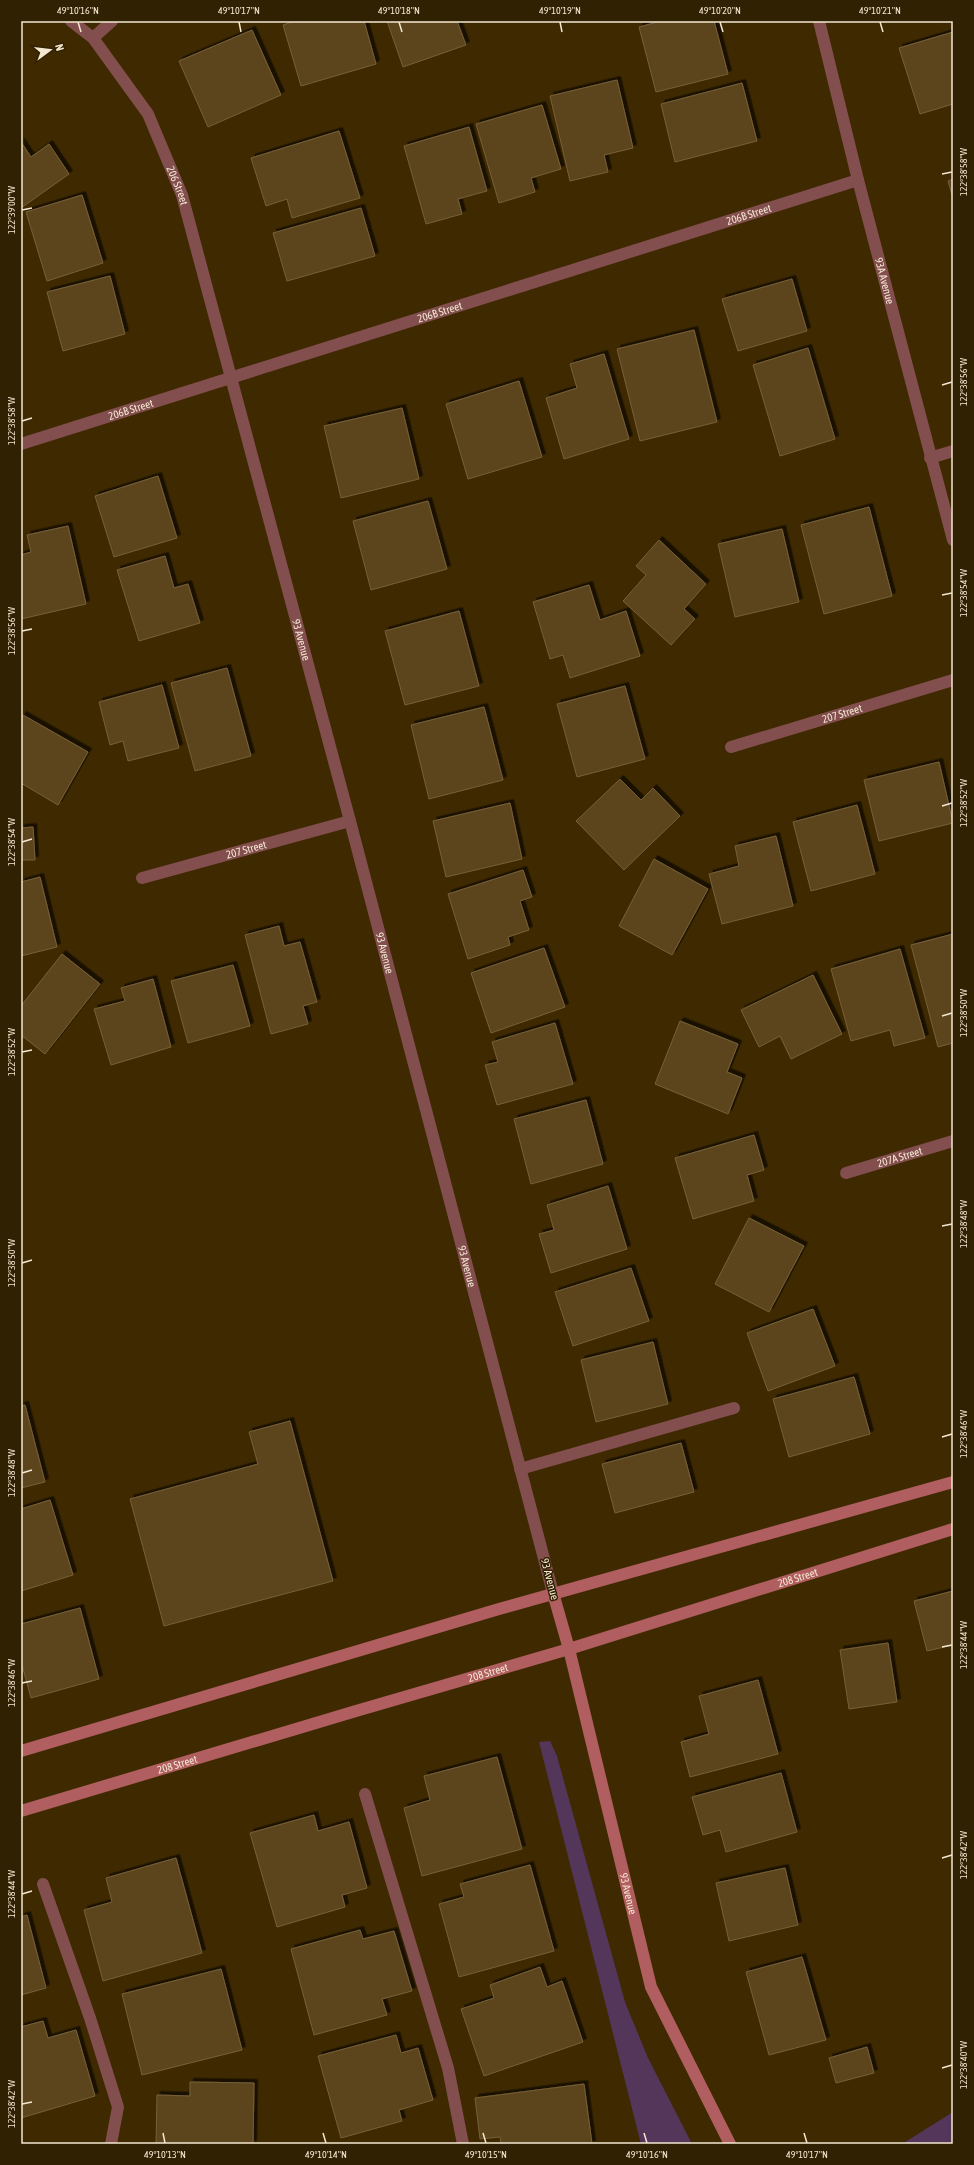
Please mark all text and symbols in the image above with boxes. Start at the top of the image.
text: 49°10'16"N [57,5,99,16]
text: 49°10'17"N [218,5,260,16]
text: 49°10'18"N [378,5,420,16]
text: 49°10'19"N [539,5,581,16]
text: 49°10'20"N [699,5,741,16]
text: 49°10'21"N [859,5,901,16]
north arrow [30,30,70,70]
text: N [53,43,66,52]
text: 122°38'58"W [958,147,969,196]
street label: 206 Street [164,164,190,206]
text: 122°39'00"W [6,185,17,234]
street label: 206B Street [725,202,773,227]
street label: 93A Avenue [873,256,897,305]
street label: 206B Street [416,299,464,325]
text: 122°38'56"W [958,357,969,406]
text: 122°38'58"W [6,396,17,445]
street label: 206B Street [107,397,155,422]
text: 122°38'54"W [958,568,969,617]
text: 122°38'56"W [6,606,17,655]
street label: 93 Avenue [290,618,313,662]
street label: 207 Street [821,702,864,725]
text: 122°38'52"W [958,778,969,827]
text: 122°38'54"W [6,817,17,866]
street label: 207 Street [225,838,268,861]
street label: 93 Avenue [373,931,396,975]
text: 122°38'50"W [958,988,969,1037]
text: 122°38'52"W [6,1027,17,1076]
street label: 207A Street [876,1145,924,1169]
text: 122°38'48"W [958,1199,969,1248]
text: 122°38'50"W [6,1238,17,1287]
street label: 93 Avenue [456,1244,478,1288]
text: 122°38'46"W [958,1409,969,1458]
text: 122°38'48"W [6,1448,17,1497]
street label: 93 Avenue [539,1557,561,1601]
street label: 208 Street [776,1566,819,1589]
text: 122°38'44"W [958,1620,969,1669]
text: 122°38'46"W [6,1658,17,1707]
street label: 208 Street [466,1661,509,1684]
street label: 208 Street [156,1753,199,1776]
text: 122°38'42"W [958,1830,969,1879]
text: 122°38'44"W [6,1869,17,1918]
street label: 93 Avenue [618,1872,639,1916]
text: 122°38'40"W [958,2040,969,2089]
text: 122°38'42"W [6,2079,17,2128]
text: 49°10'13"N [144,2149,186,2160]
text: 49°10'14"N [305,2149,347,2160]
text: 49°10'15"N [465,2149,507,2160]
text: 49°10'16"N [626,2149,668,2160]
text: 49°10'17"N [786,2149,828,2160]

